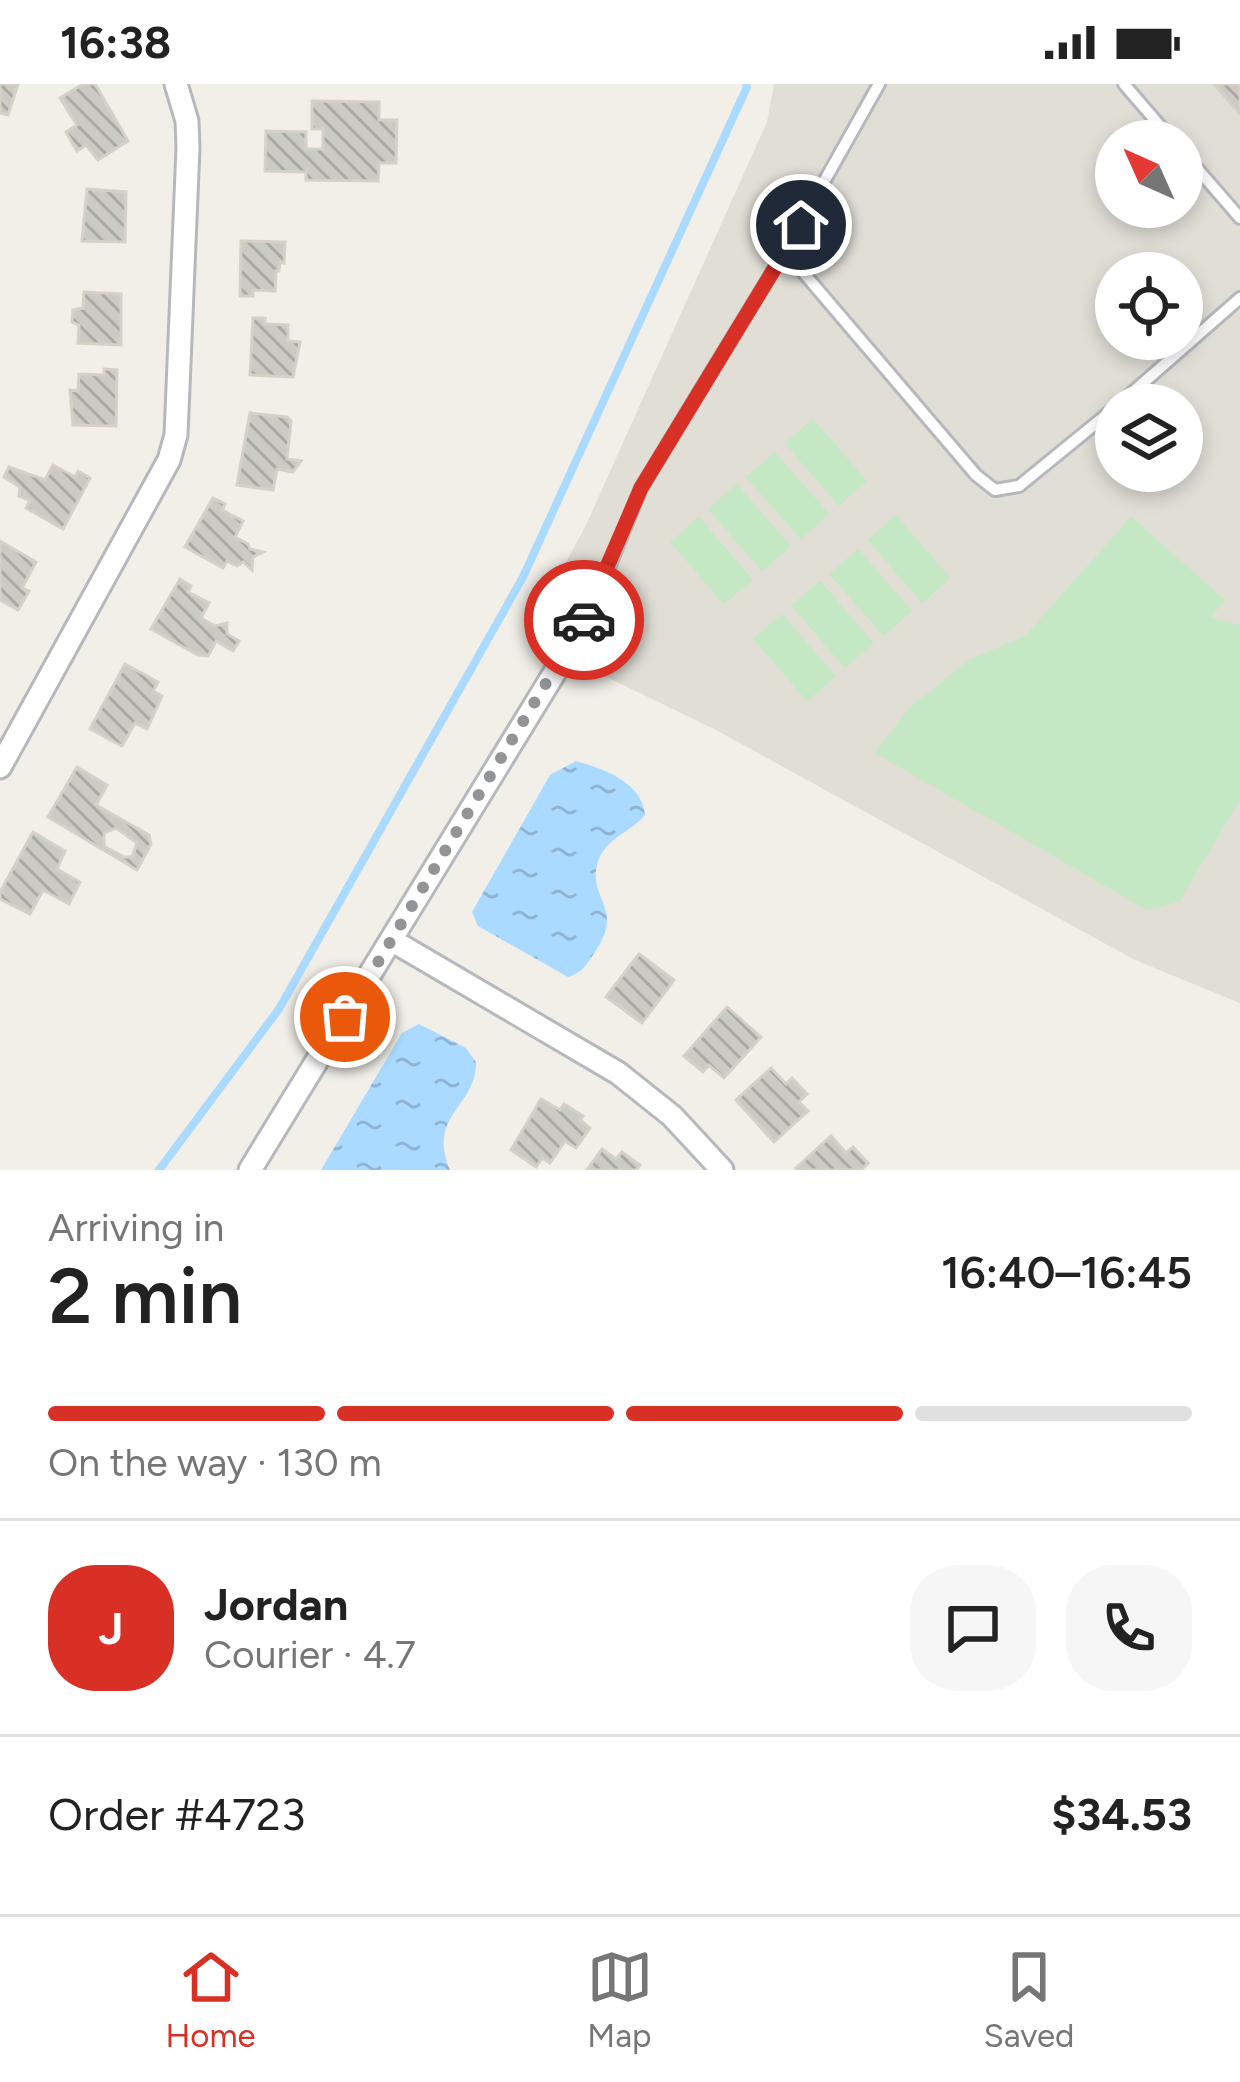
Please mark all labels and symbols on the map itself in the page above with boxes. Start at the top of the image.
north arrow [1095,120,1203,228]
pin [750,174,852,276]
courier [524,560,644,680]
pin [294,966,396,1068]

